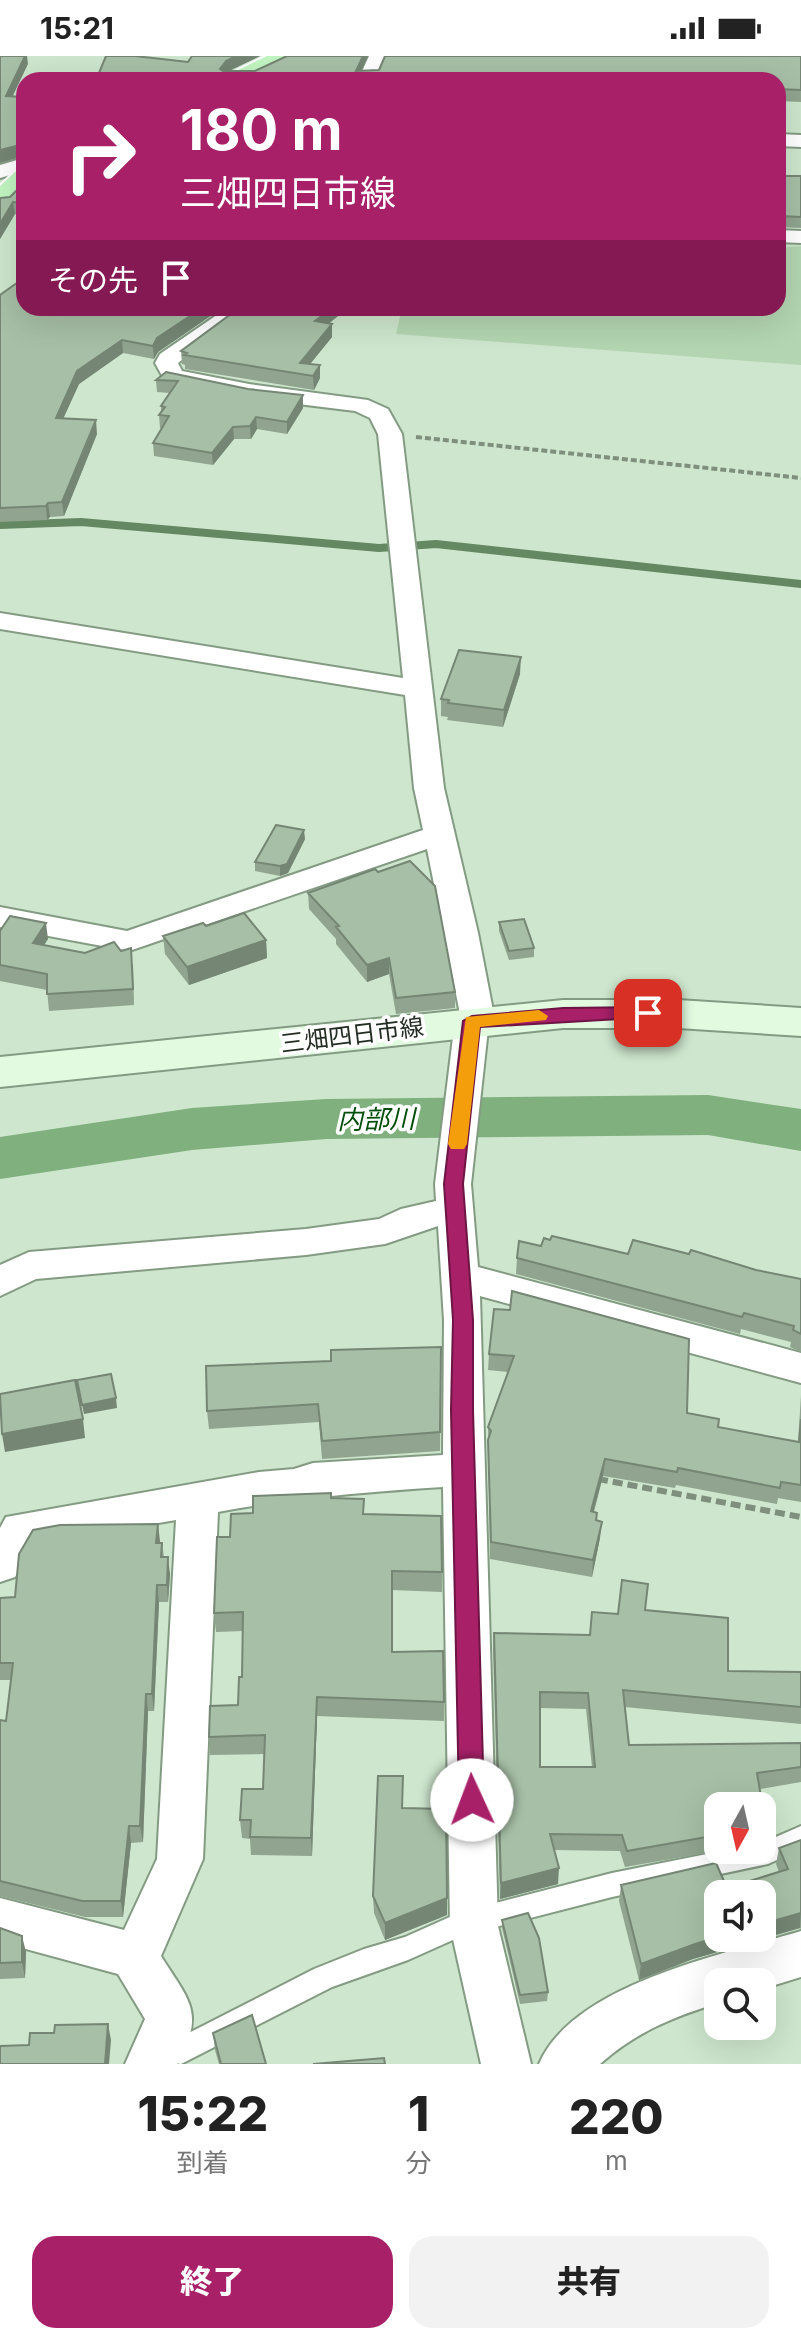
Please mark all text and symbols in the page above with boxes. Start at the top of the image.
text: 15:21 [40,10,114,46]
text: 180 m [180,96,343,164]
icon: right [48,104,152,208]
text: 三畑四日市線 [180,171,396,215]
icon: arrive [154,256,198,300]
text: その先 [48,262,138,298]
pin [614,979,682,1047]
icon: arrive [626,991,670,1035]
street label: 三畑四日市線 [279,1012,425,1058]
water label: 内部川 [337,1103,418,1135]
position arrow [430,1758,514,1842]
north arrow [704,1792,776,1864]
map controls [704,1792,776,2040]
button: sound [704,1880,776,1952]
button: search [704,1968,776,2040]
text: 15:22 [137,2084,268,2143]
text: 1 [408,2084,429,2143]
text: 220 [569,2087,663,2146]
text: m [605,2145,628,2176]
text: 到着 [177,2147,229,2178]
text: 分 [406,2147,432,2178]
button: 終了 [32,2236,393,2328]
button: 共有 [409,2236,769,2328]

